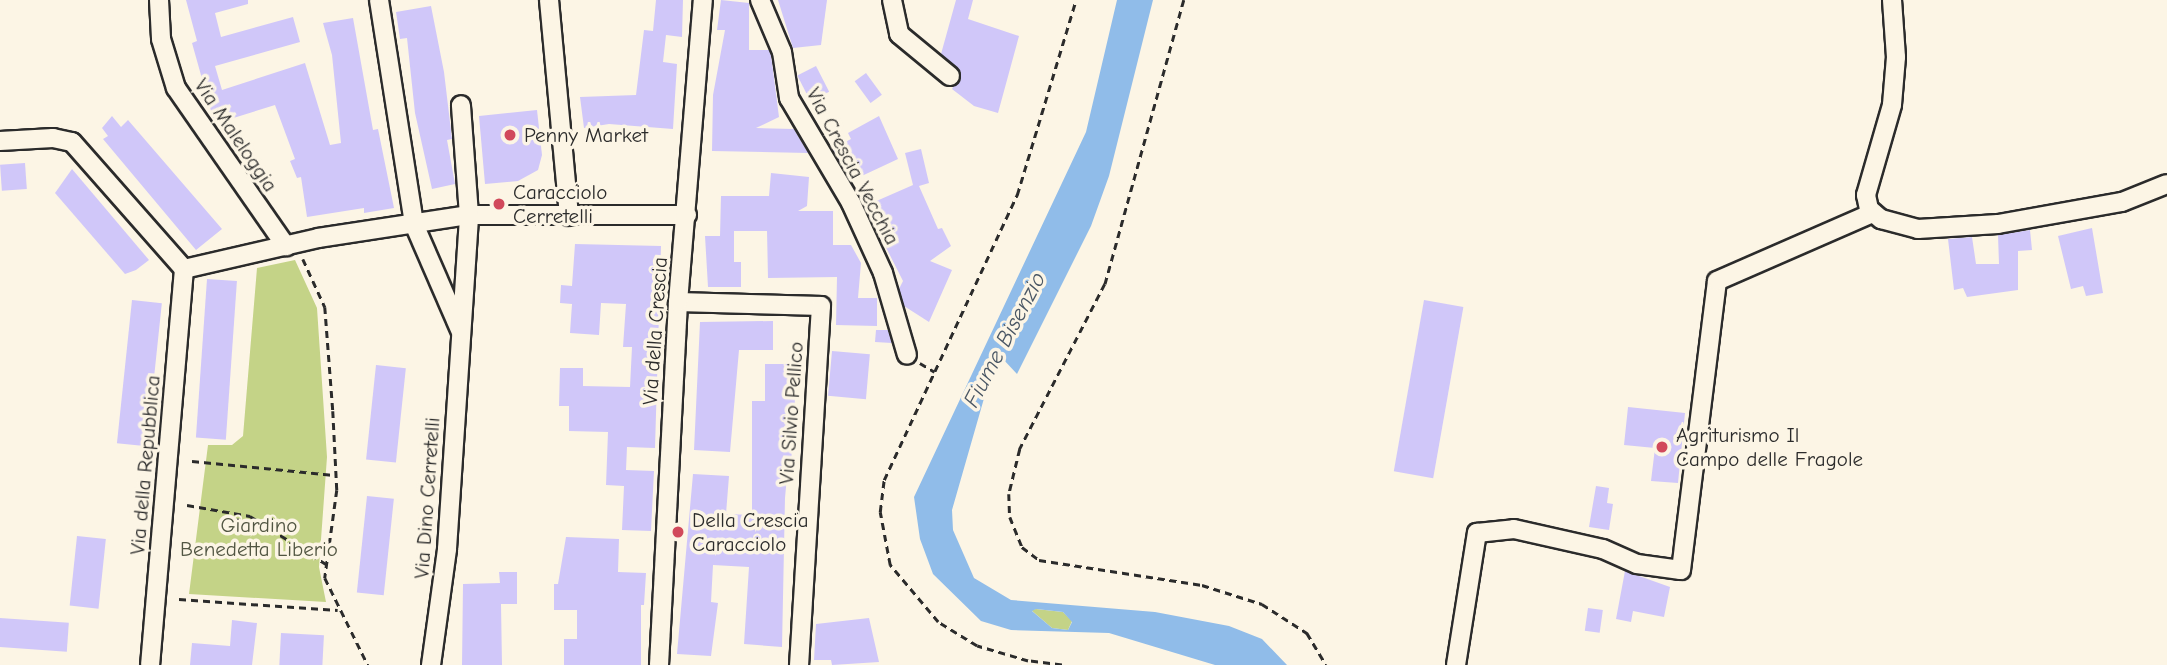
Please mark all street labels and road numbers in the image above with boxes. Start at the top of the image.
street label: Via Maleloggia [189,74,283,196]
street label: Via Crescia Vecchia [801,83,905,249]
street label: Via della Crescia [637,256,673,406]
street label: Via Silvio Pellico [773,341,809,485]
street label: Via della Repubblica [125,374,165,556]
street label: Via Dino Cerretelli [409,416,445,580]

